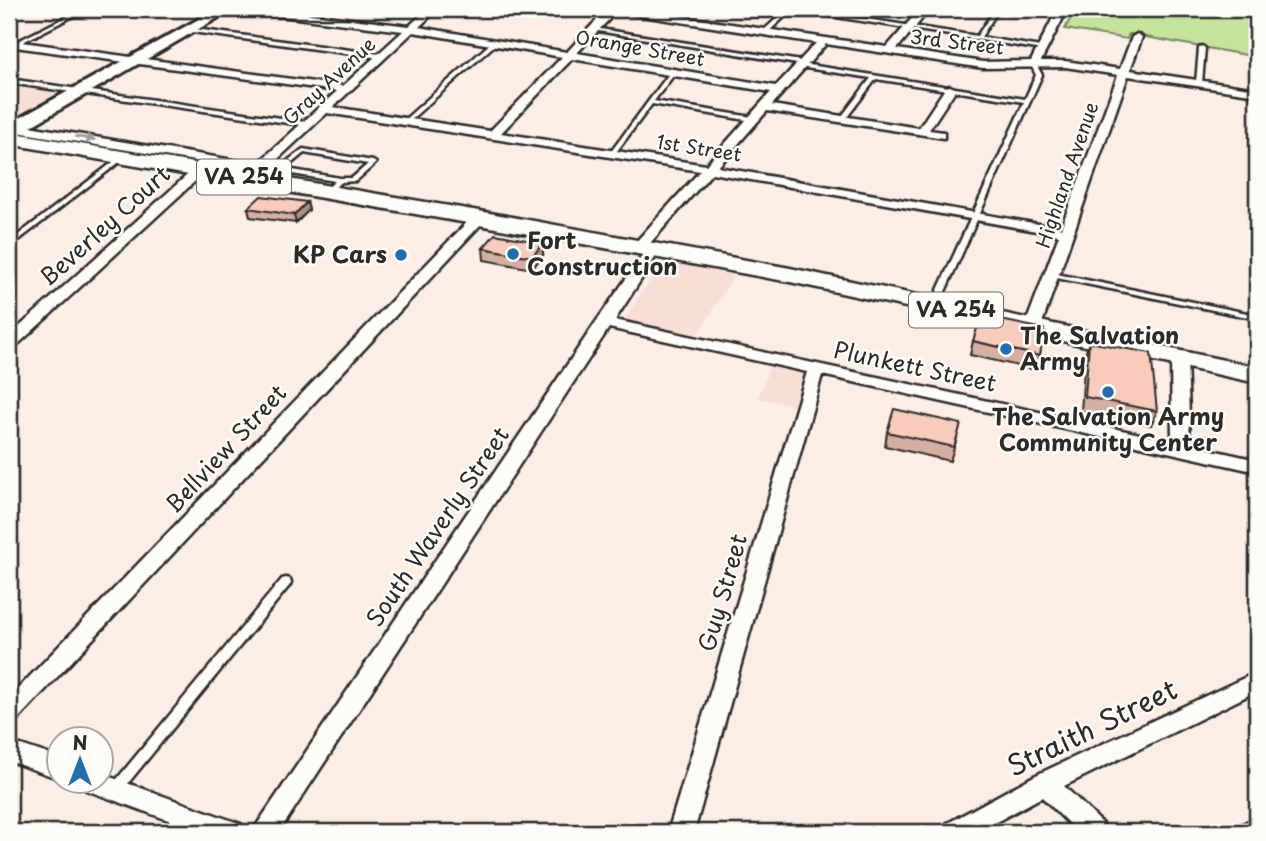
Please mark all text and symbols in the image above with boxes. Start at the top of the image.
street label: 3rd Street [909,21,1006,61]
street label: Orange Street [573,22,707,72]
street label: Gray Avenue [276,30,381,131]
street label: Highland Avenue [1028,98,1104,252]
street label: 1st Street [655,126,744,168]
one-way arrow [74,133,96,144]
street label: Beverley Court [31,156,177,293]
road number: VA 254 [197,160,291,194]
place label: Fort Construction [527,222,678,283]
place label: KP Cars [293,236,387,271]
marker: Fort Construction [505,246,521,262]
marker: KP Cars [393,247,409,263]
road number: VA 254 [909,292,1003,328]
place label: The Salvation Army [1020,317,1179,378]
street label: Plunkett Street [831,331,1000,400]
marker: The Salvation Army [998,341,1014,357]
street label: Bellview Street [156,376,294,520]
marker: The Salvation Army Community Center [1100,384,1116,400]
place label: The Salvation Army Community Center [992,398,1224,459]
street label: South Waverly Street [357,419,517,633]
street label: Guy Street [688,530,755,656]
street label: Straith Street [999,667,1184,786]
north arrow [46,726,116,796]
text: N [72,728,88,756]

